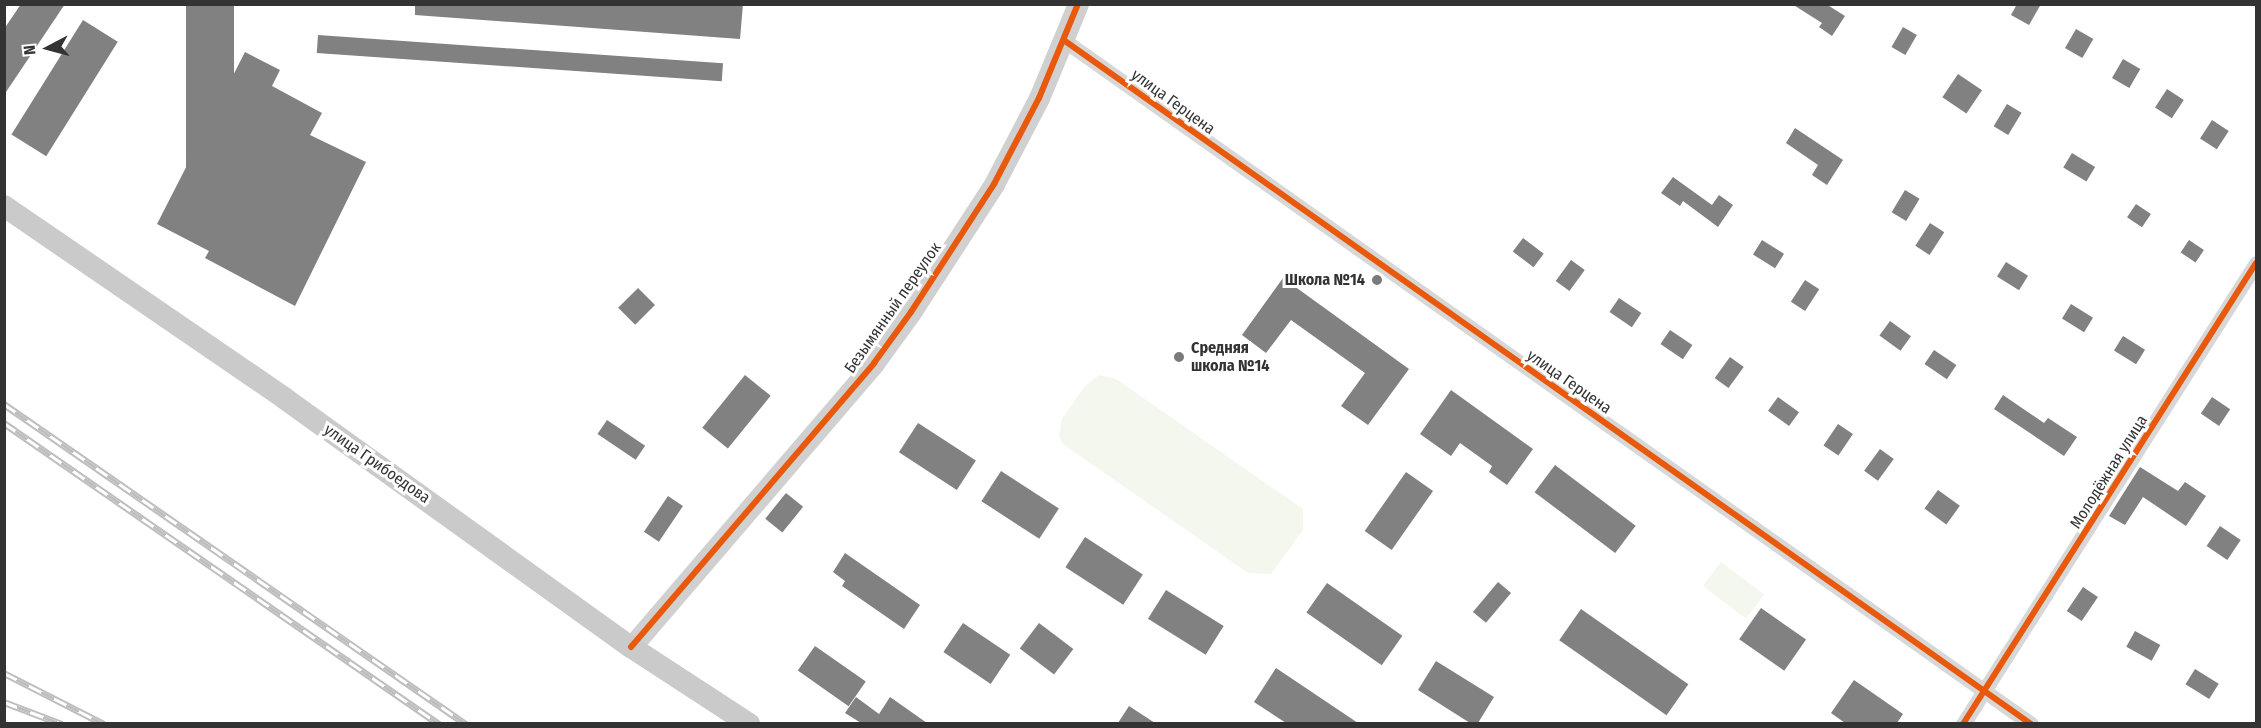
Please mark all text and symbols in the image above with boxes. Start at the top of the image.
north arrow [18,18,78,78]
text: N [20,44,40,56]
street label: улица Герцена [1127,65,1219,139]
street label: Безымянный переулок [841,239,945,377]
place label: Школа №14 [1285,270,1365,290]
marker: Школа №14 [1370,273,1384,287]
place label: Средняя школа №14 [1191,338,1269,376]
street label: улица Герцена [1523,346,1615,418]
marker: Средняя школа №14 [1172,350,1186,364]
street label: Молодёжная улица [2066,412,2152,532]
street label: улица Грибоедова [320,420,434,508]

